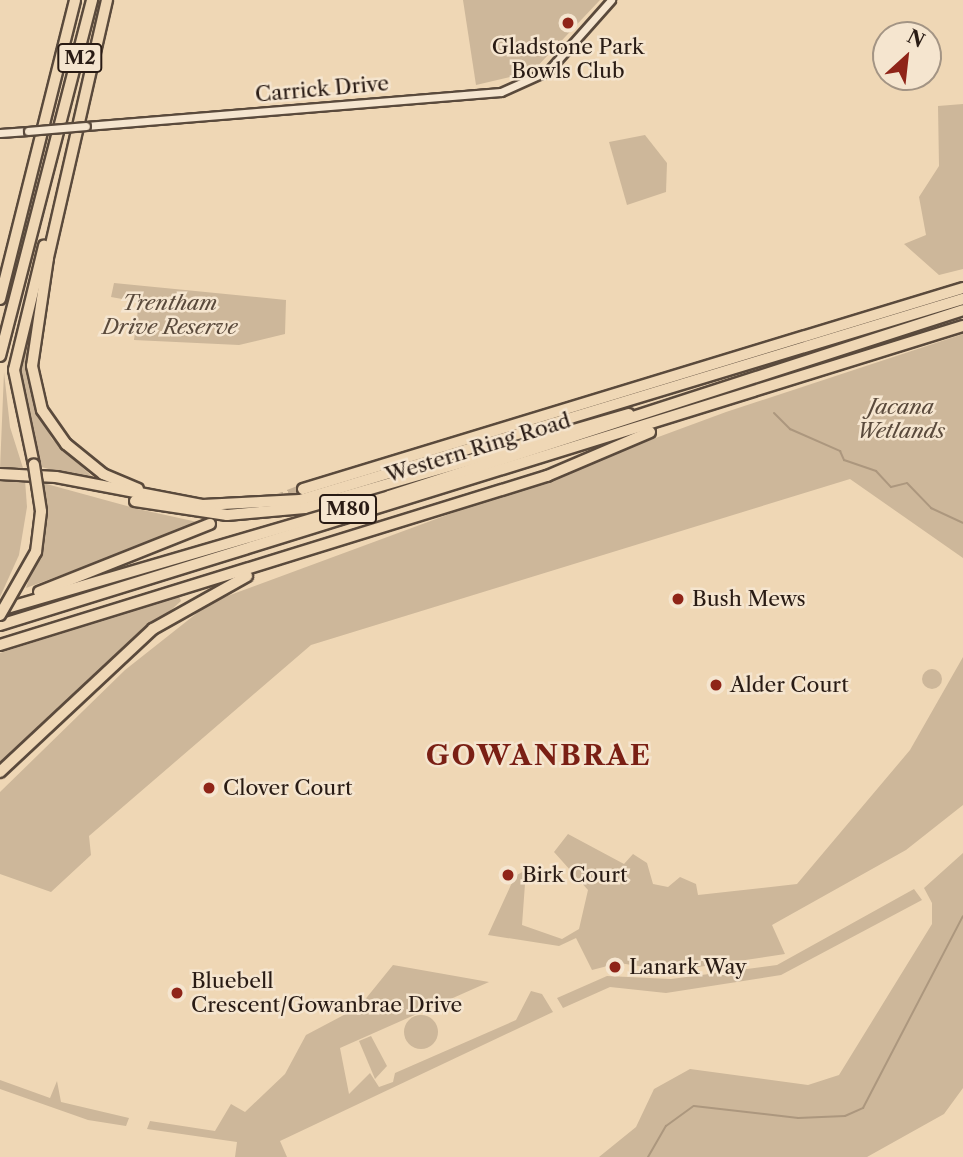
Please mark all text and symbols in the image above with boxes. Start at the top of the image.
marker: Gladstone Park Bowls Club [560,15,576,31]
north arrow [872,21,942,91]
text: N [903,25,928,53]
place label: Gladstone Park Bowls Club [492,34,644,84]
road number: M2 [57,43,103,74]
street label: Carrick Drive [254,71,390,107]
park label: Trentham Drive Reserve [102,290,238,340]
park label: Jacana Wetlands [857,394,945,444]
street label: Western Ring Road [382,408,574,488]
road number: M80 [318,494,378,524]
place label: Bush Mews [692,586,806,612]
marker: Bush Mews [670,591,686,607]
place label: Alder Court [730,672,849,698]
marker: Alder Court [708,677,724,693]
district label: GOWANBRAE [427,738,651,772]
place label: Clover Court [223,775,353,801]
marker: Clover Court [201,780,217,796]
place label: Birk Court [522,862,628,888]
marker: Birk Court [500,867,516,883]
place label: Lanark Way [629,954,748,980]
marker: Lanark Way [607,959,623,975]
place label: Bluebell Crescent/Gowanbrae Drive [191,968,462,1018]
marker: Bluebell Crescent/Gowanbrae Drive [169,985,185,1001]

